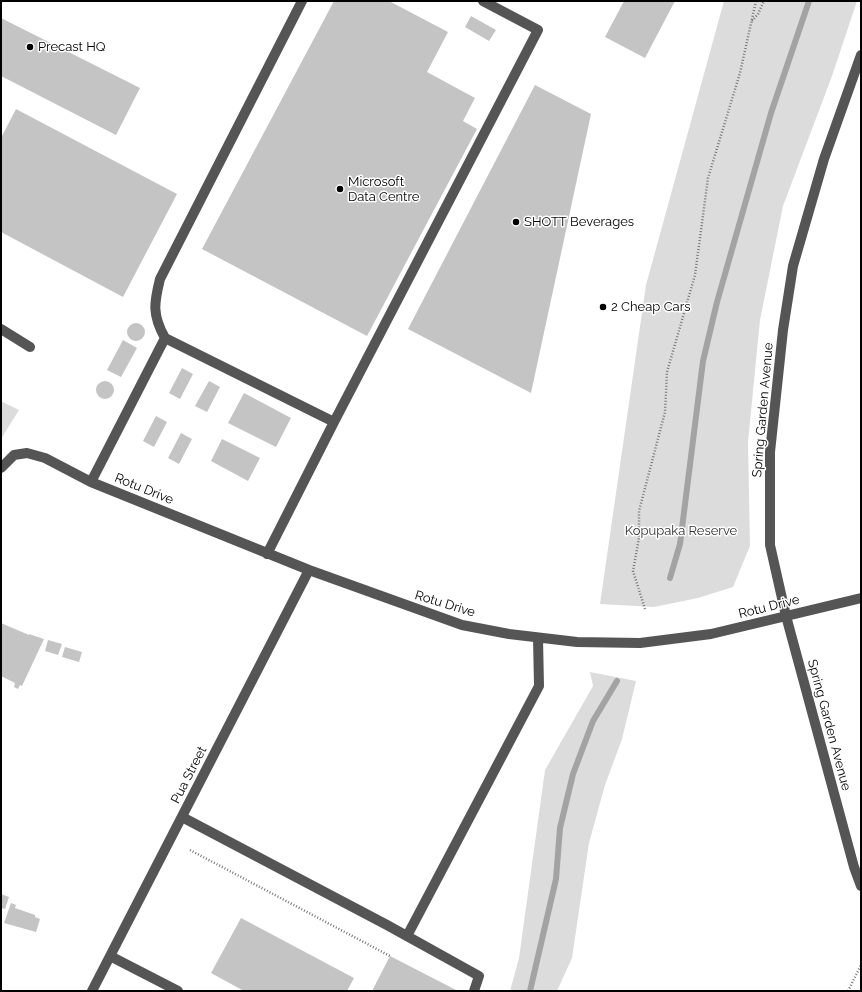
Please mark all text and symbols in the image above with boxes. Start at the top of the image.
place label: Precast HQ [38,39,106,55]
marker: Precast HQ [25,42,35,52]
place label: Microsoft Data Centre [348,174,419,205]
marker: Microsoft Data Centre [335,184,345,194]
place label: SHOTT Beverages [524,214,634,230]
marker: SHOTT Beverages [511,217,521,227]
place label: 2 Cheap Cars [611,299,690,315]
marker: 2 Cheap Cars [598,302,608,312]
street label: Spring Garden Avenue [749,342,777,478]
street label: Rotu Drive [112,470,176,508]
park label: Kopupaka Reserve [625,523,737,539]
street label: Rotu Drive [413,587,477,621]
street label: Rotu Drive [737,592,801,622]
street label: Spring Garden Avenue [804,658,854,792]
street label: Pua Street [168,744,210,806]

